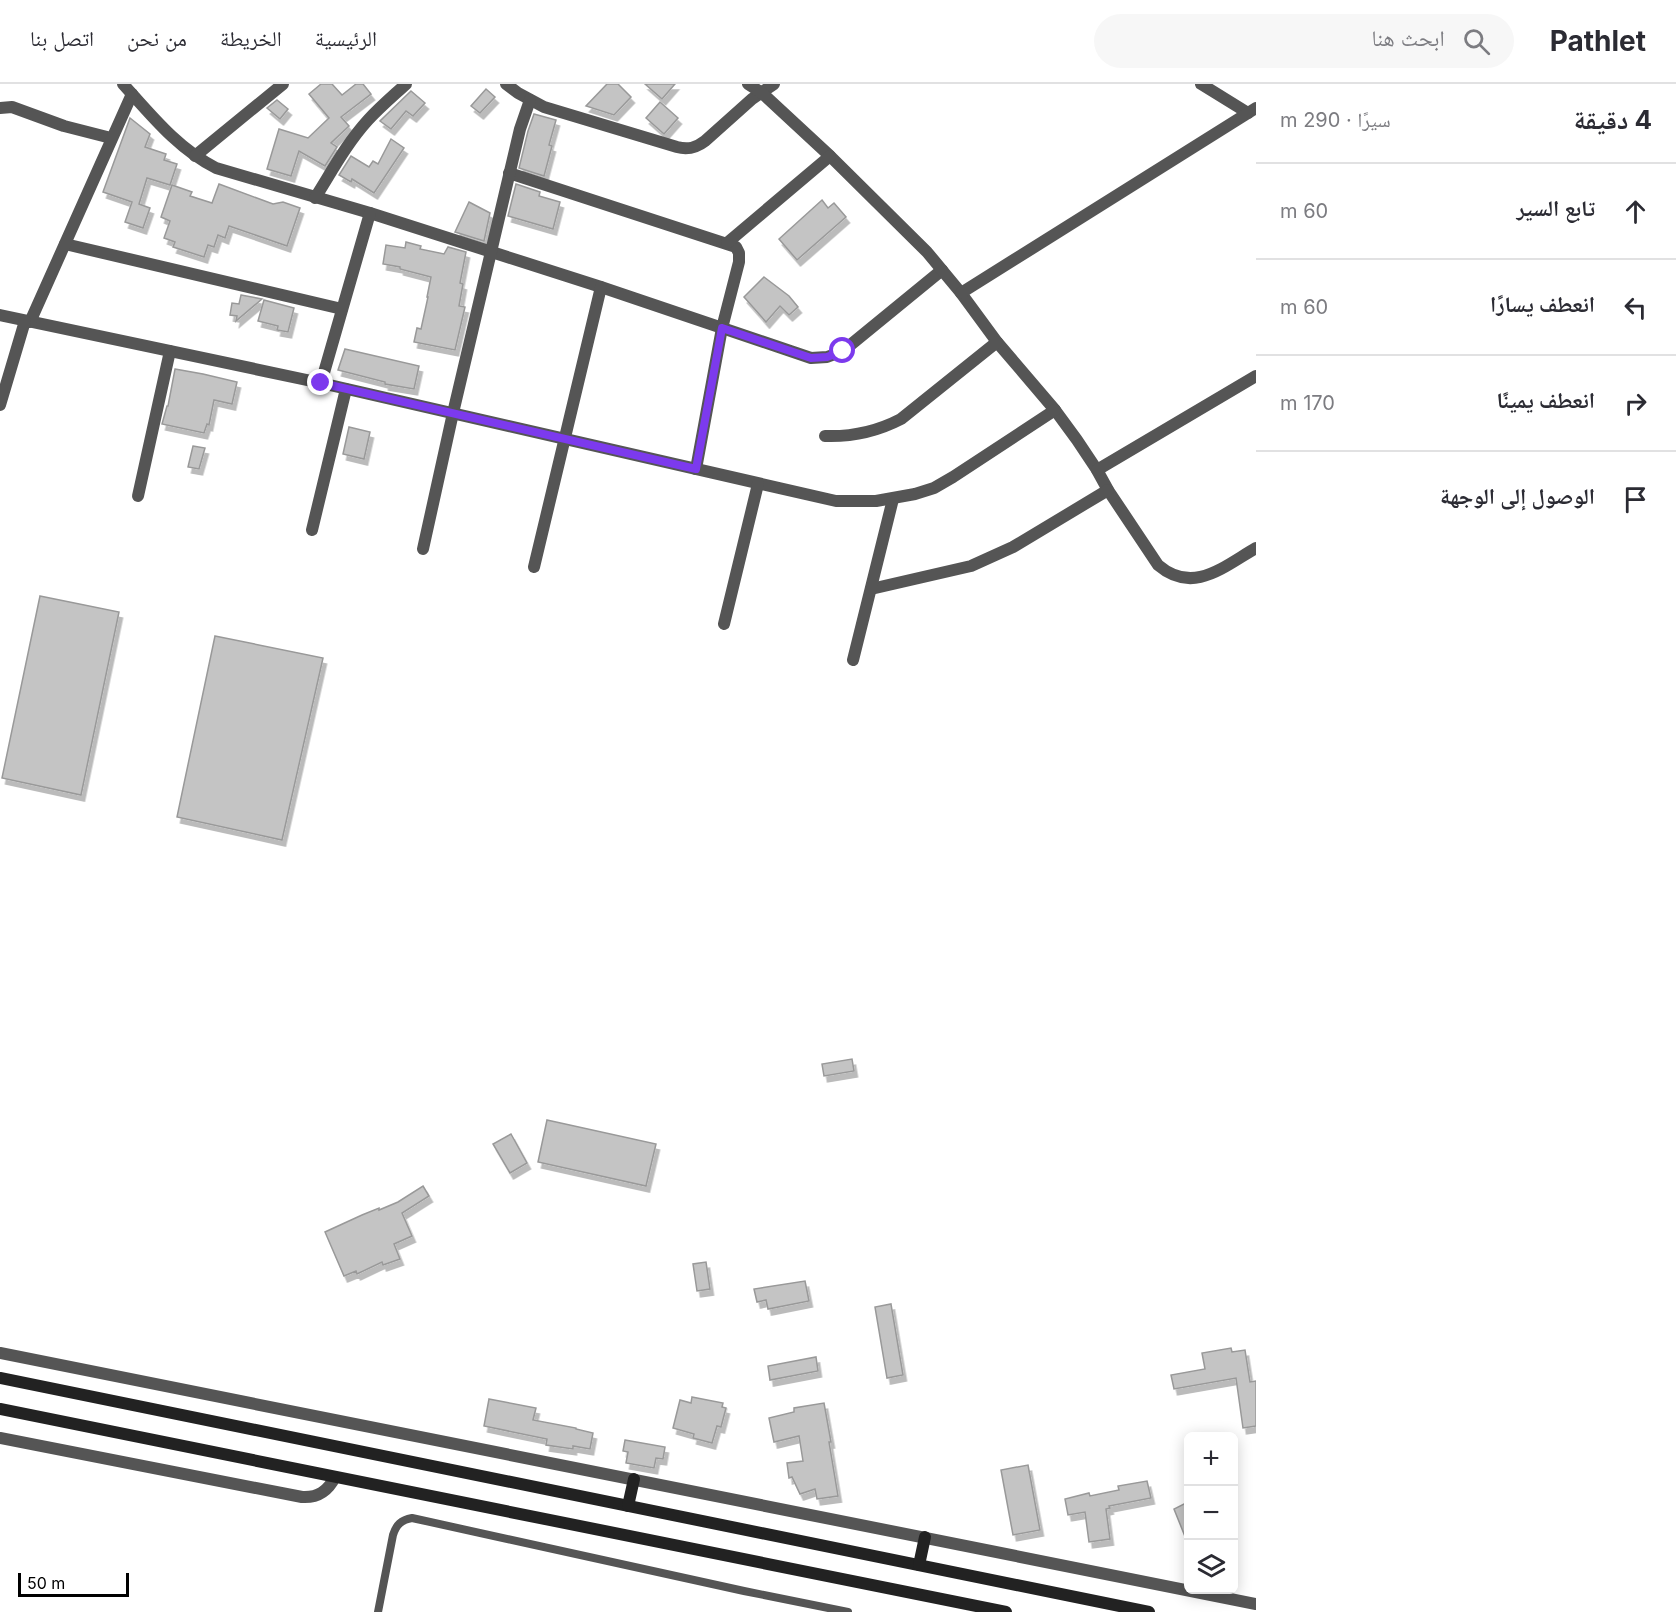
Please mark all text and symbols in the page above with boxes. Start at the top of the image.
search box [1094,14,1514,68]
text: Pathlet [1550,24,1646,58]
text: ابحث هنا [1371,25,1445,51]
icon: search [1460,25,1493,58]
text: اتصل بنا [30,26,94,51]
text: من نحن [127,26,187,51]
text: الخريطة [220,26,282,51]
text: الرئيسية [315,26,377,51]
text: 4 دقيقة [1574,104,1652,135]
text: سيرًا · 290 m [1280,108,1391,132]
text: تابع السير [1516,195,1595,221]
icon: ahead [1619,195,1652,228]
text: 60 m [1280,199,1328,223]
text: انعطف يسارًا [1490,291,1595,317]
icon: left [1619,291,1652,324]
text: 60 m [1280,295,1328,319]
route start [829,337,855,363]
route end [307,369,333,395]
text: انعطف يمينًا [1496,387,1595,413]
icon: right [1619,387,1652,420]
text: 170 m [1280,391,1335,415]
text: الوصول إلى الوجهة [1440,483,1595,509]
icon: arrive [1619,483,1652,516]
map controls [1184,1432,1238,1594]
button: + [1184,1432,1238,1486]
button: − [1184,1486,1238,1540]
button: layers [1184,1540,1238,1594]
scale bar [18,1570,129,1598]
text: 50 m [27,1573,65,1593]

